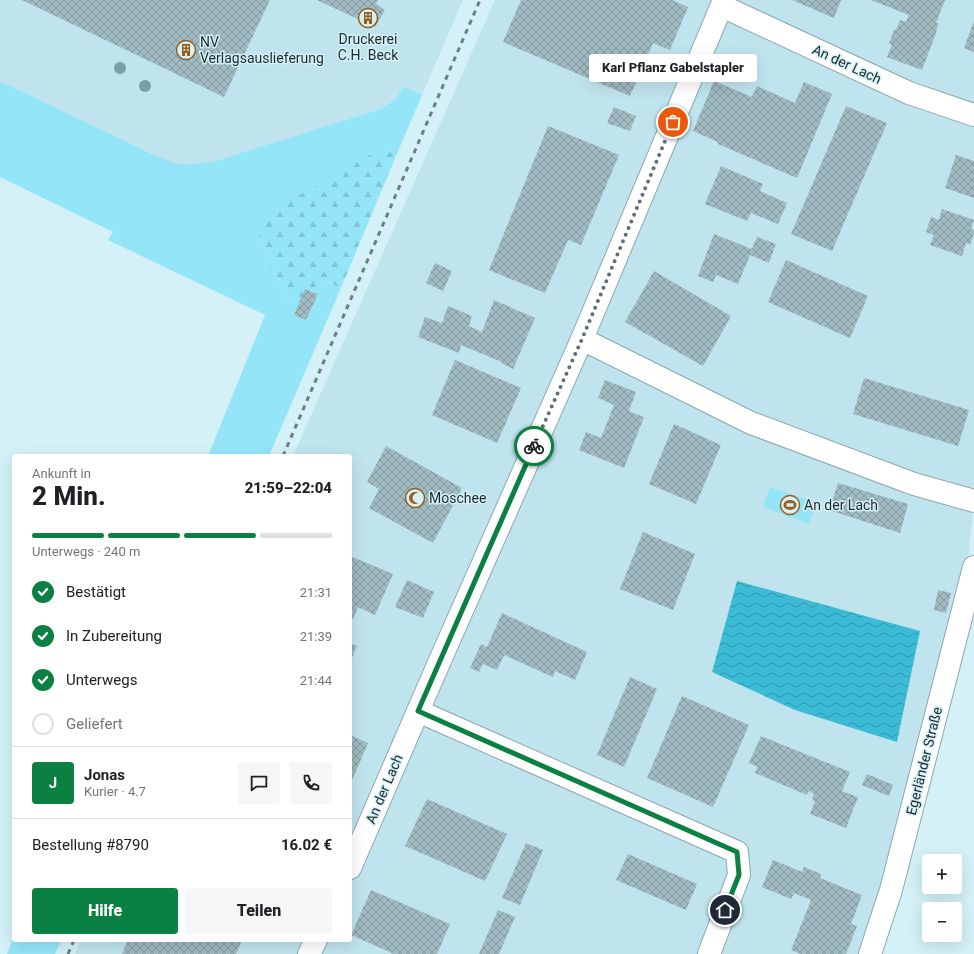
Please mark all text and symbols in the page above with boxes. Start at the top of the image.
building icon: Druckerei C.H. Beck [357,7,379,29]
place label: Druckerei C.H. Beck [338,31,399,63]
place label: NV Verlagsauslieferung [200,34,324,66]
building icon: NV Verlagsauslieferung [175,39,197,61]
street label: An der Lach [810,41,884,87]
callout: Karl Pflanz Gabelstapler [589,54,757,82]
text: Karl Pflanz Gabelstapler [602,60,744,75]
pin [656,105,690,139]
icon: bag [662,111,684,133]
courier [514,426,554,466]
icon: bike [523,435,545,457]
text: Ankunft in [32,466,91,481]
text: 21:59–22:04 [245,479,332,497]
text: 2 Min. [32,481,106,511]
mosque icon: Moschee [404,487,426,509]
place label: Moschee [429,490,486,506]
sports icon: An der Lach [779,494,801,516]
place label: An der Lach [804,497,878,513]
text: Unterwegs · 240 m [32,544,140,559]
icon: check [32,581,54,603]
text: Bestätigt [66,583,126,601]
text: 21:31 [300,585,332,600]
icon: check [32,625,54,647]
text: In Zubereitung [66,627,162,645]
text: 21:39 [300,629,332,644]
icon: check [32,669,54,691]
text: Unterwegs [66,671,137,689]
text: 21:44 [300,673,332,688]
street label: Egerländer Straße [903,705,945,817]
text: Geliefert [66,715,123,733]
street label: An der Lach [362,752,406,826]
button: chat [238,762,280,804]
button: phone [290,762,332,804]
text: Jonas [84,766,125,784]
text: J [49,774,57,792]
text: Kurier · 4.7 [84,784,146,799]
text: Bestellung #8790 [32,836,149,854]
text: 16.02 € [281,836,332,854]
map controls [922,854,962,942]
button: + [922,854,962,894]
button: Hilfe [32,888,178,934]
button: Teilen [186,888,332,934]
pin [708,893,742,927]
icon: home [714,899,736,921]
button: − [922,902,962,942]

